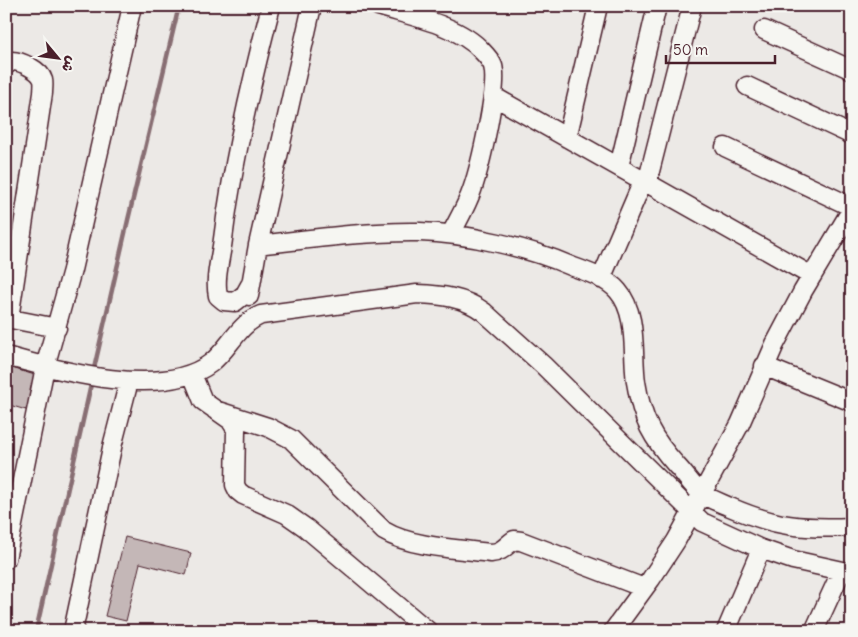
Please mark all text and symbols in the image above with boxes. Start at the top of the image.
north arrow [32,32,82,82]
scale bar [666,32,774,64]
text: 50 m [673,40,708,59]
text: ش [58,53,81,75]

